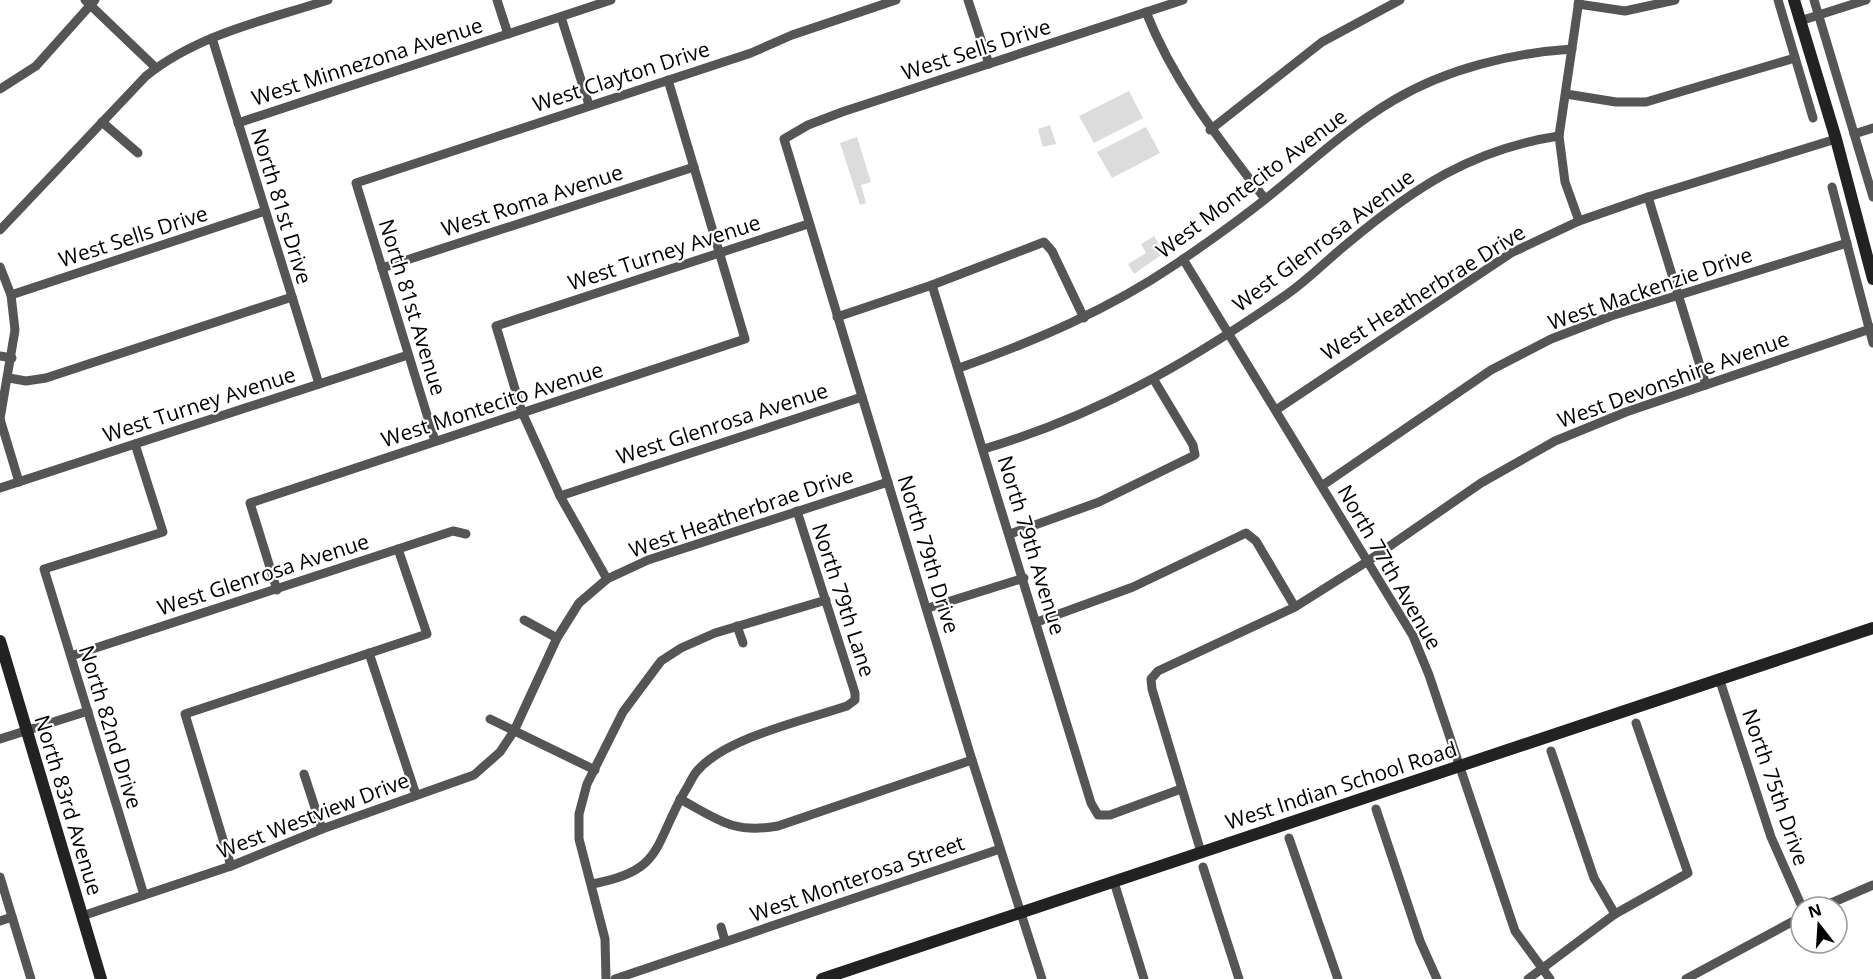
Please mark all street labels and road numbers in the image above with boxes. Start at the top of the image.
street label: West Minnezona Avenue [248,10,486,112]
street label: West Sells Drive [898,12,1054,86]
street label: West Clayton Drive [529,34,713,118]
street label: West Montecito Avenue [1150,102,1352,264]
street label: North 81st Drive [245,125,319,287]
street label: West Roma Avenue [438,157,626,243]
street label: West Glenrosa Avenue [1226,162,1420,318]
street label: West Sells Drive [55,199,211,273]
street label: West Turney Avenue [564,208,764,296]
street label: North 81st Avenue [373,215,453,399]
street label: West Heatherbrae Drive [1316,218,1530,366]
street label: West Mackenzie Drive [1544,240,1756,336]
street label: West Devonshire Avenue [1553,324,1793,434]
street label: West Montecito Avenue [377,355,607,453]
street label: West Turney Avenue [99,360,299,448]
street label: West Glenrosa Avenue [613,376,831,470]
street label: North 79th Avenue [991,452,1073,638]
street label: West Heatherbrae Drive [625,460,857,564]
street label: North 79th Drive [892,471,966,637]
street label: North 77th Avenue [1331,480,1449,654]
street label: North 79th Lane [806,520,882,680]
street label: West Glenrosa Avenue [154,527,372,621]
street label: North 82nd Drive [73,642,149,812]
street label: North 75th Drive [1736,705,1816,869]
street label: North 83rd Avenue [28,712,110,898]
street label: West Indian School Road [1222,734,1460,836]
street label: West Westview Drive [213,765,413,865]
street label: West Monterosa Street [746,828,968,928]

